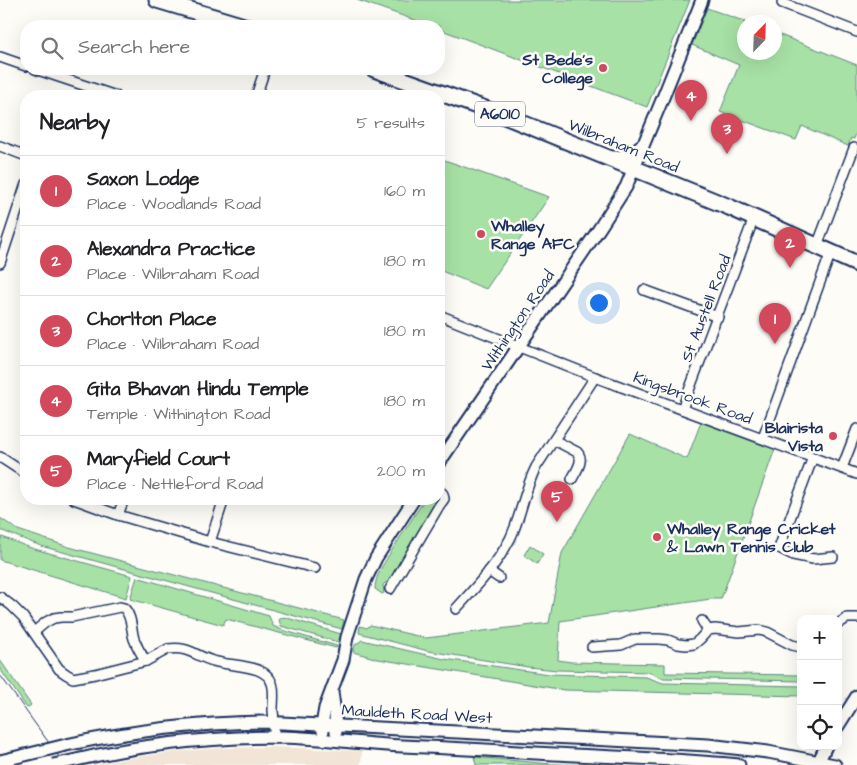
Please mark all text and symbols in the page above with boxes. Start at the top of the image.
north arrow [737,15,782,60]
search box [20,20,445,75]
icon: search [38,34,66,62]
text: Search here [78,34,190,61]
place label: St Bede's College [521,49,593,91]
marker: St Bede's College [597,62,609,74]
pin: 4 [675,80,707,121]
road number: A6010 [475,102,525,126]
text: Nearby [40,108,110,137]
text: 5 results [357,112,425,134]
pin: 3 [711,113,743,154]
street label: Wilbraham Road [565,114,682,178]
text: Saxon Lodge [87,166,199,193]
text: 1 [55,180,57,202]
text: 160 m [384,180,425,202]
text: Place · Woodlands Road [87,193,261,215]
place label: Whalley Range AFC [490,215,575,257]
pin: 2 [774,227,806,268]
marker: Whalley Range AFC [475,228,487,240]
text: Alexandra Practice [87,236,255,263]
text: 2 [51,250,61,272]
text: 180 m [384,250,425,272]
street label: St Austell Road [675,252,736,365]
text: Place · Wilbraham Road [87,263,259,285]
street label: Withington Road [476,266,561,376]
your location [586,290,612,316]
pin: 1 [759,303,791,344]
text: Chorlton Place [87,306,217,333]
text: 3 [52,320,60,342]
text: 180 m [384,320,425,342]
text: Place · Wilbraham Road [87,333,259,355]
street label: Kingsbrook Road [630,366,755,431]
text: Gita Bhavan Hindu Temple [87,376,309,403]
text: 4 [51,390,61,412]
text: 180 m [384,390,425,412]
text: Temple · Withington Road [87,403,270,425]
place label: Blairista Vista [765,417,824,457]
marker: Blairista Vista [827,430,839,442]
text: Maryfield Court [87,446,230,473]
text: 5 [50,460,62,482]
text: 200 m [377,460,425,482]
text: Place · Nettleford Road [87,473,263,495]
pin: 5 [541,481,573,522]
place label: Whalley Range Cricket & Lawn Tennis Club [666,518,836,558]
marker: Whalley Range Cricket & Lawn Tennis Club [651,531,663,543]
map controls [797,615,842,750]
button: + [797,615,842,660]
button: − [797,660,842,705]
street label: Mauldeth Road West [341,699,493,729]
button: locate [797,705,842,750]

